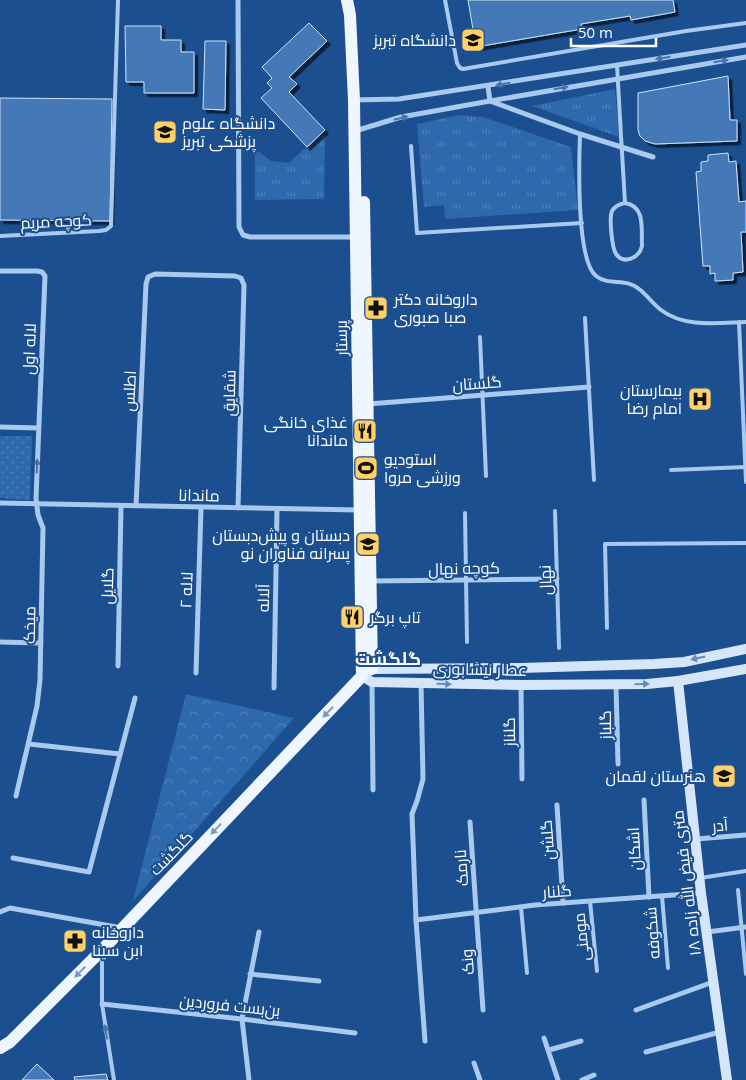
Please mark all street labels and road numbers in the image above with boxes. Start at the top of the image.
street label: کوچه مریم [20,208,92,235]
street label: پرستار [330,319,353,357]
street label: لاله اول [17,323,41,375]
street label: شقایق [218,369,240,417]
street label: اطلس [117,370,141,412]
street label: گلستان [452,370,502,396]
street label: ماندانا [178,484,220,506]
street label: کوچه نهال [428,556,500,581]
street label: نهال [533,565,557,595]
street label: گلایل [96,567,118,605]
street label: لاله ۲ [174,571,198,609]
street label: آلاله [252,583,274,612]
street label: میخک [18,606,40,644]
street label: عطار نیشابوری [433,657,527,681]
street label: گلباز [594,710,616,741]
street label: گلناز [498,717,520,748]
street label: ۱۸ متری فیض الله زاده [666,809,706,957]
street label: آدر [710,813,730,837]
street label: گلشن [535,819,559,861]
street label: گلگشت [144,826,198,880]
street label: اشکان [622,827,646,871]
street label: نارمک [449,849,473,887]
street label: گلنار [541,879,572,903]
street label: شکوفه [639,906,665,960]
street label: مومنی [568,912,594,962]
street label: ونک [455,948,479,976]
street label: بن‌بست فروردین [178,989,282,1021]

